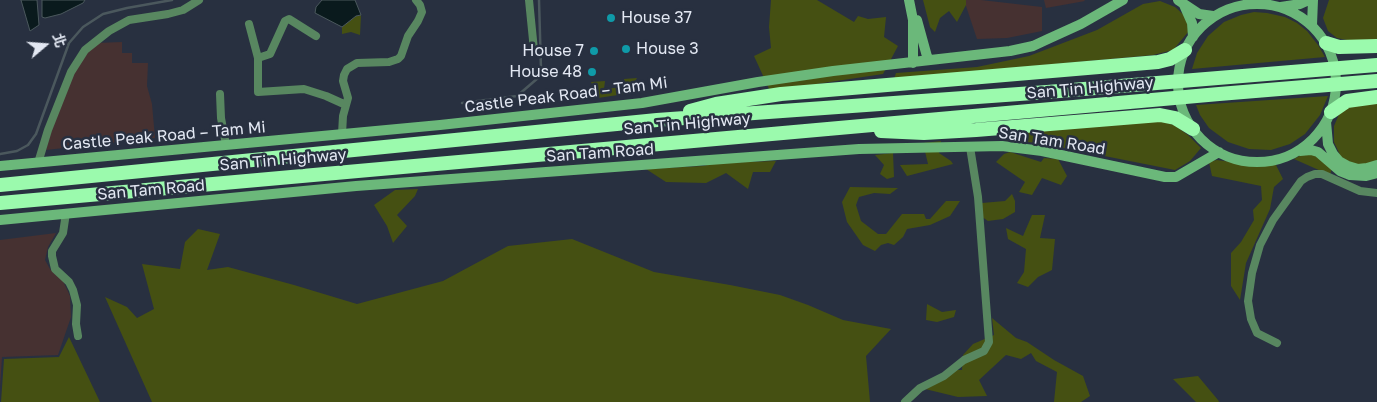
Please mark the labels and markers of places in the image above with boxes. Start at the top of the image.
place label: House 37 [621,8,692,28]
marker: House 37 [605,12,617,24]
place label: House 3 [636,39,699,59]
place label: House 7 [522,41,584,61]
marker: House 3 [620,43,632,55]
marker: House 7 [588,45,600,57]
place label: House 48 [509,62,582,82]
marker: House 48 [586,66,598,78]

